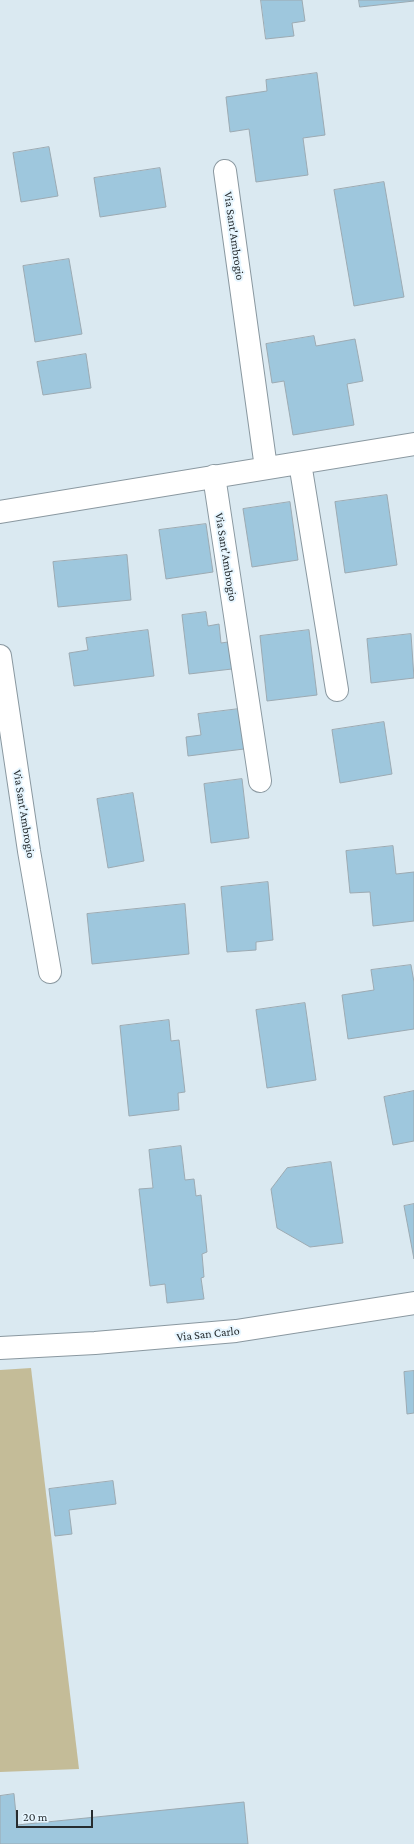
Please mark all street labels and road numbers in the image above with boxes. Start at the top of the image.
street label: Via Sant'Ambrogio [221,191,247,281]
street label: Via Sant'Ambrogio [212,512,240,602]
street label: Via Sant'Ambrogio [10,769,38,859]
street label: Via San Carlo [176,1324,240,1344]

